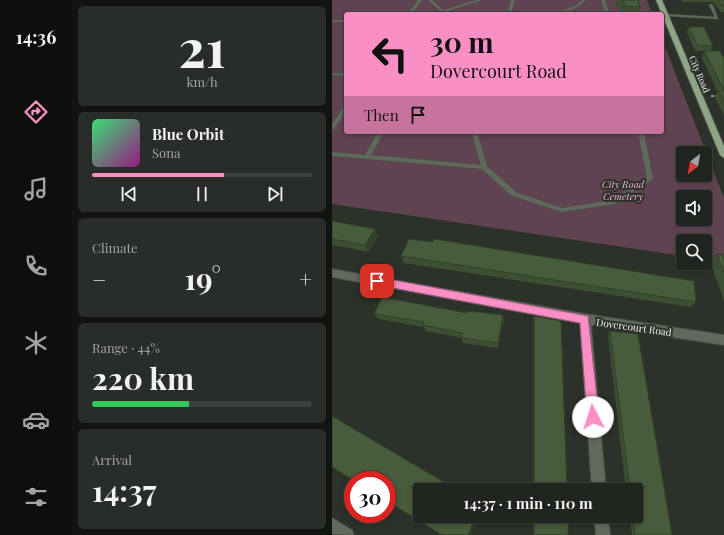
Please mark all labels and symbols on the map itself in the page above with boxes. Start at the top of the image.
street label: City Road [687,54,713,95]
north arrow [676,146,712,182]
park label: City Road Cemetery [602,177,645,203]
pin [360,264,394,298]
street label: Dovercourt Road [595,315,673,339]
position arrow [572,396,614,438]
speed limit sign: 30 [344,471,396,523]

